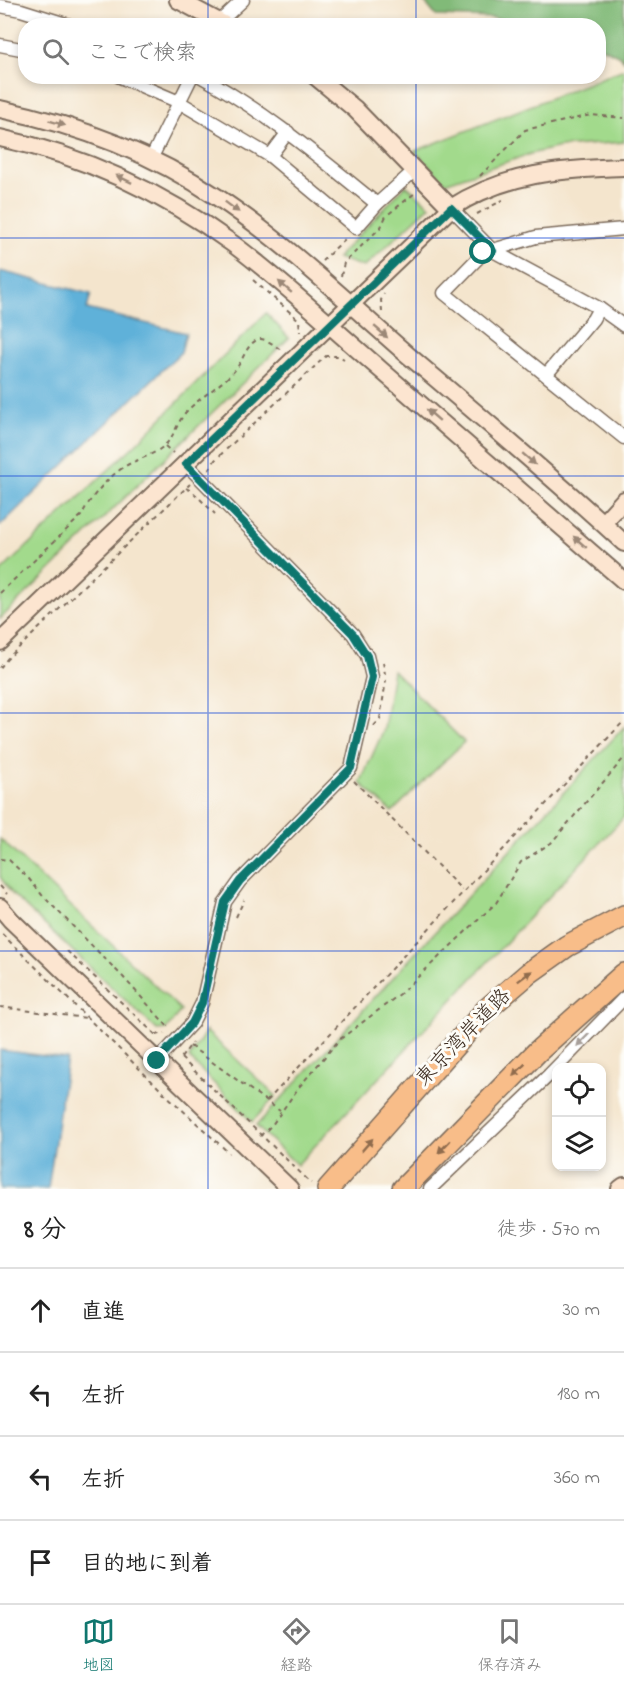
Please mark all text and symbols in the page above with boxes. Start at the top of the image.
search box [18,18,606,84]
icon: search [39,35,72,68]
text: ここで検索 [87,38,197,70]
one-way arrow [48,119,66,128]
one-way arrow [115,174,132,184]
one-way arrow [224,201,239,213]
route start [469,238,495,264]
one-way arrow [277,281,293,294]
one-way arrow [373,325,388,338]
one-way arrow [425,408,440,422]
one-way arrow [521,452,536,465]
one-way arrow [572,536,588,549]
one-way arrow [518,971,533,983]
street label: 東京湾岸道路 [409,982,519,1094]
one-way arrow [576,1032,590,1047]
route end [143,1047,169,1073]
one-way arrow [512,1063,526,1077]
map controls [552,1063,606,1171]
button: locate [552,1063,606,1117]
button: layers [552,1117,606,1171]
one-way arrow [360,1137,373,1153]
one-way arrow [437,1139,451,1153]
text: 8 分 [24,1212,66,1250]
text: 徒歩 · 570 m [497,1216,600,1245]
icon: ahead [24,1294,57,1327]
text: 30 m [563,1296,600,1325]
text: 直進 [81,1297,125,1329]
icon: left [24,1378,57,1411]
text: 180 m [557,1380,600,1409]
text: 左折 [81,1381,125,1413]
icon: left [24,1462,57,1495]
text: 360 m [554,1464,600,1493]
text: 左折 [81,1465,125,1497]
icon: arrive [24,1546,57,1579]
text: 目的地に到着 [81,1549,213,1581]
tab: 地図 [82,1615,115,1678]
tab: 経路 [280,1615,313,1678]
tab: 保存済み [478,1615,542,1678]

